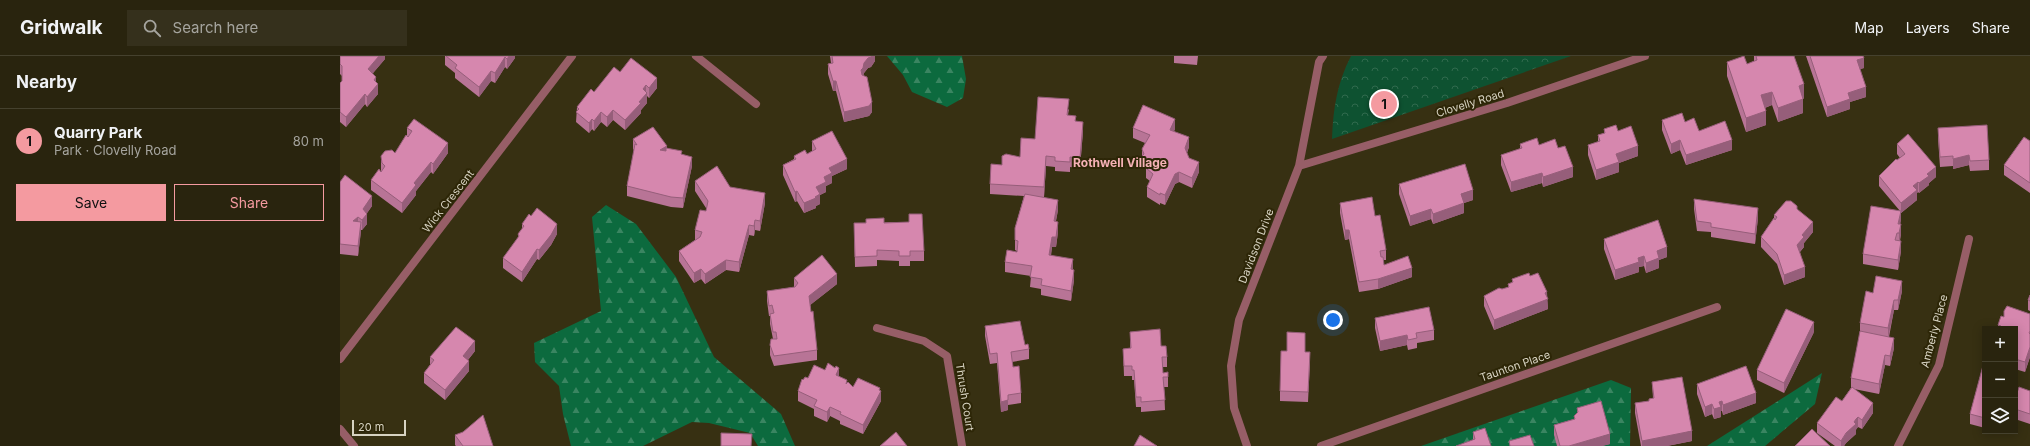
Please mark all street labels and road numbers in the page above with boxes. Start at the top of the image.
street label: Clovelly Road [1434,86,1506,120]
street label: Wick Crescent [419,166,477,235]
street label: Davidson Drive [1235,207,1277,285]
street label: Amberly Place [1918,293,1950,369]
street label: Taunton Place [1478,347,1552,385]
street label: Thrush Court [953,362,977,432]

